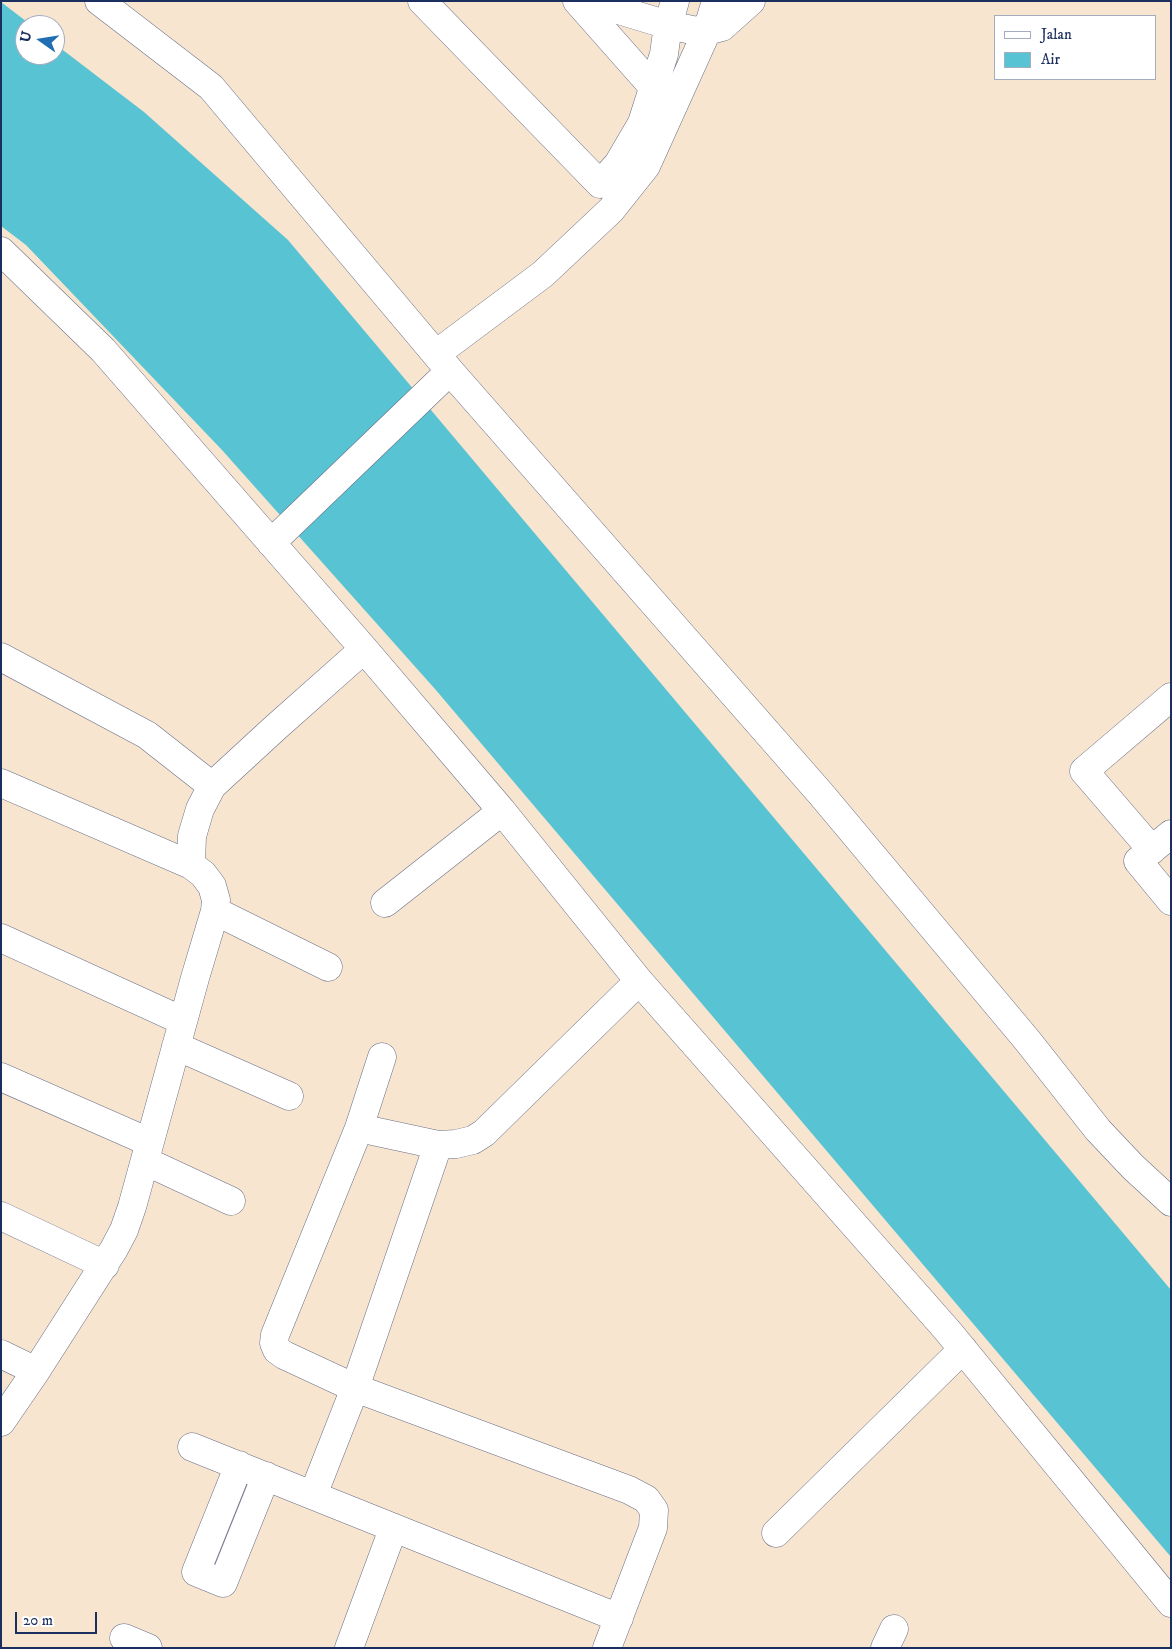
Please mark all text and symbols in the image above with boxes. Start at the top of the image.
north arrow [15,15,65,65]
legend [994,15,1157,80]
text: Jalan [1041,25,1072,44]
text: U [16,30,36,44]
text: Air [1041,50,1060,69]
scale bar [18,1602,100,1634]
text: 20 m [23,1611,53,1630]

